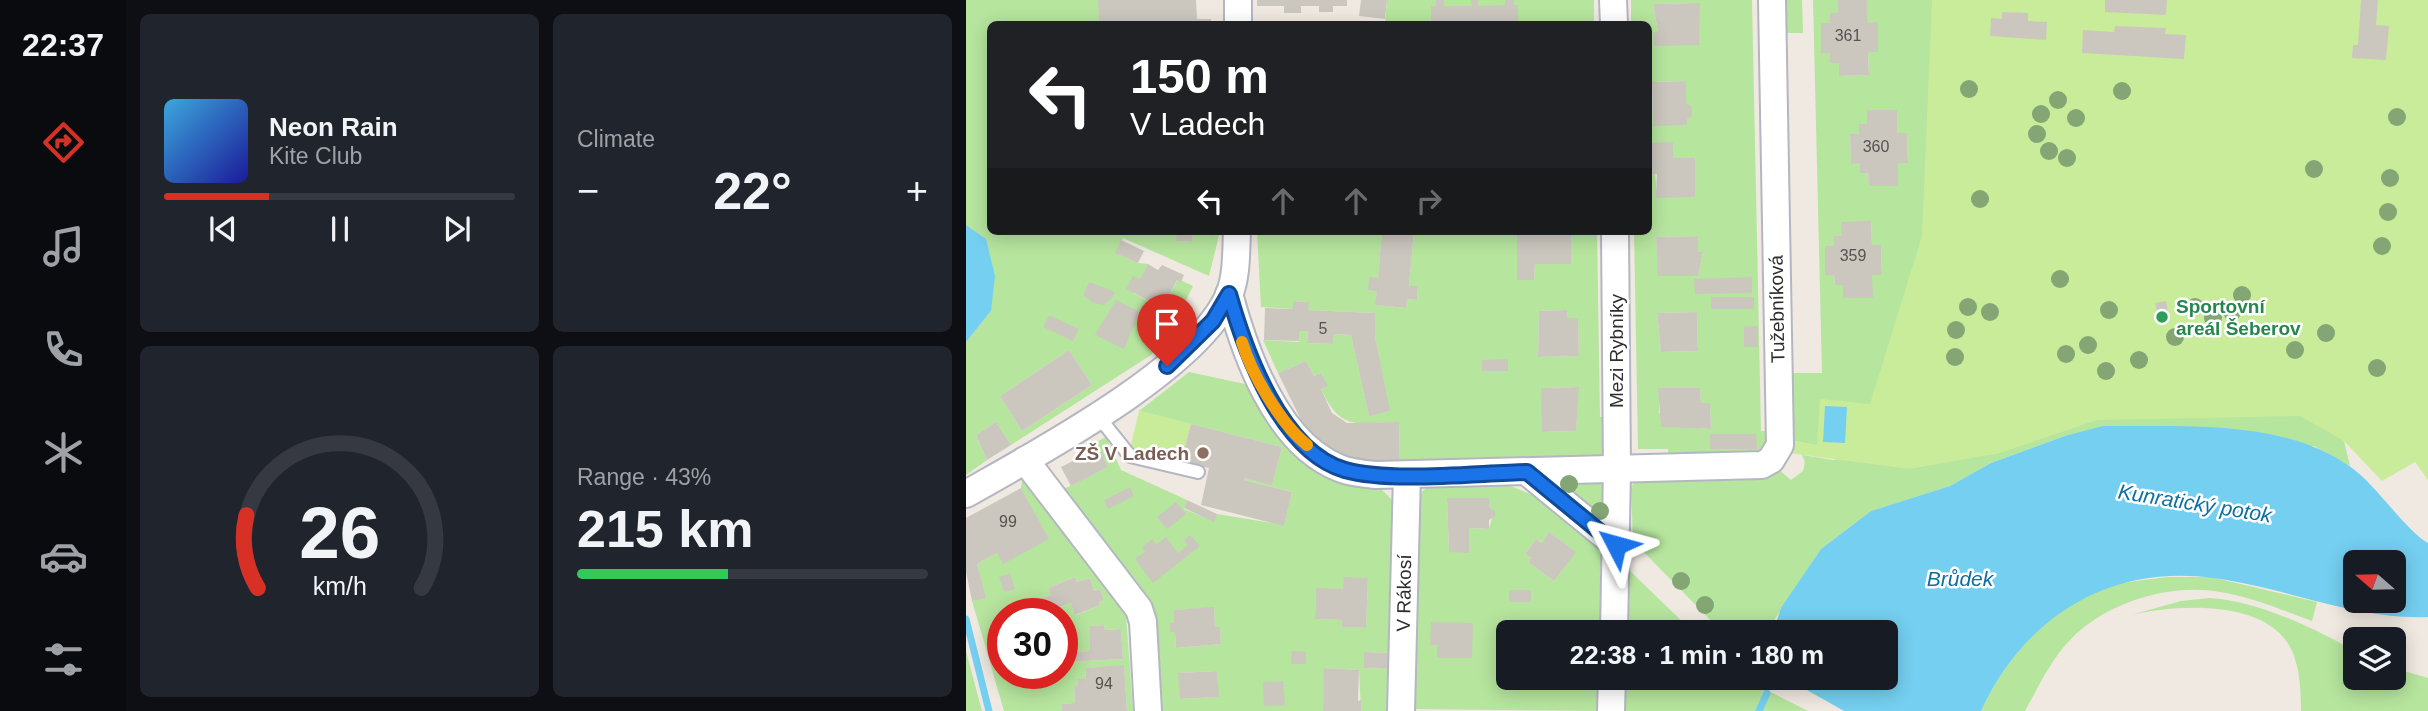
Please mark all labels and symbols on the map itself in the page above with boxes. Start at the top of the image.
house number: 361 [1835,27,1861,44]
house number: 360 [1863,138,1889,155]
house number: 359 [1840,247,1866,264]
street label: Tužebníková [1766,254,1788,363]
street label: Mezi Rybníky [1606,293,1627,408]
pin [1137,294,1197,366]
place label: Sportovní areál Šeberov [2176,296,2301,339]
marker: Sportovní areál Šeberov [2154,309,2170,325]
house number: 5 [1319,320,1328,337]
place label: ZŠ V Ladech [1075,443,1189,464]
marker: ZŠ V Ladech [1195,445,1211,461]
water label: Kunratický potok [2117,479,2275,527]
position arrow [1579,508,1653,582]
house number: 99 [999,513,1017,530]
north arrow [2343,550,2406,612]
street label: V Rákosí [1393,554,1415,632]
water label: Brůdek [1927,567,1995,590]
speed limit sign: 30 [987,598,1078,689]
house number: 94 [1095,675,1113,692]

